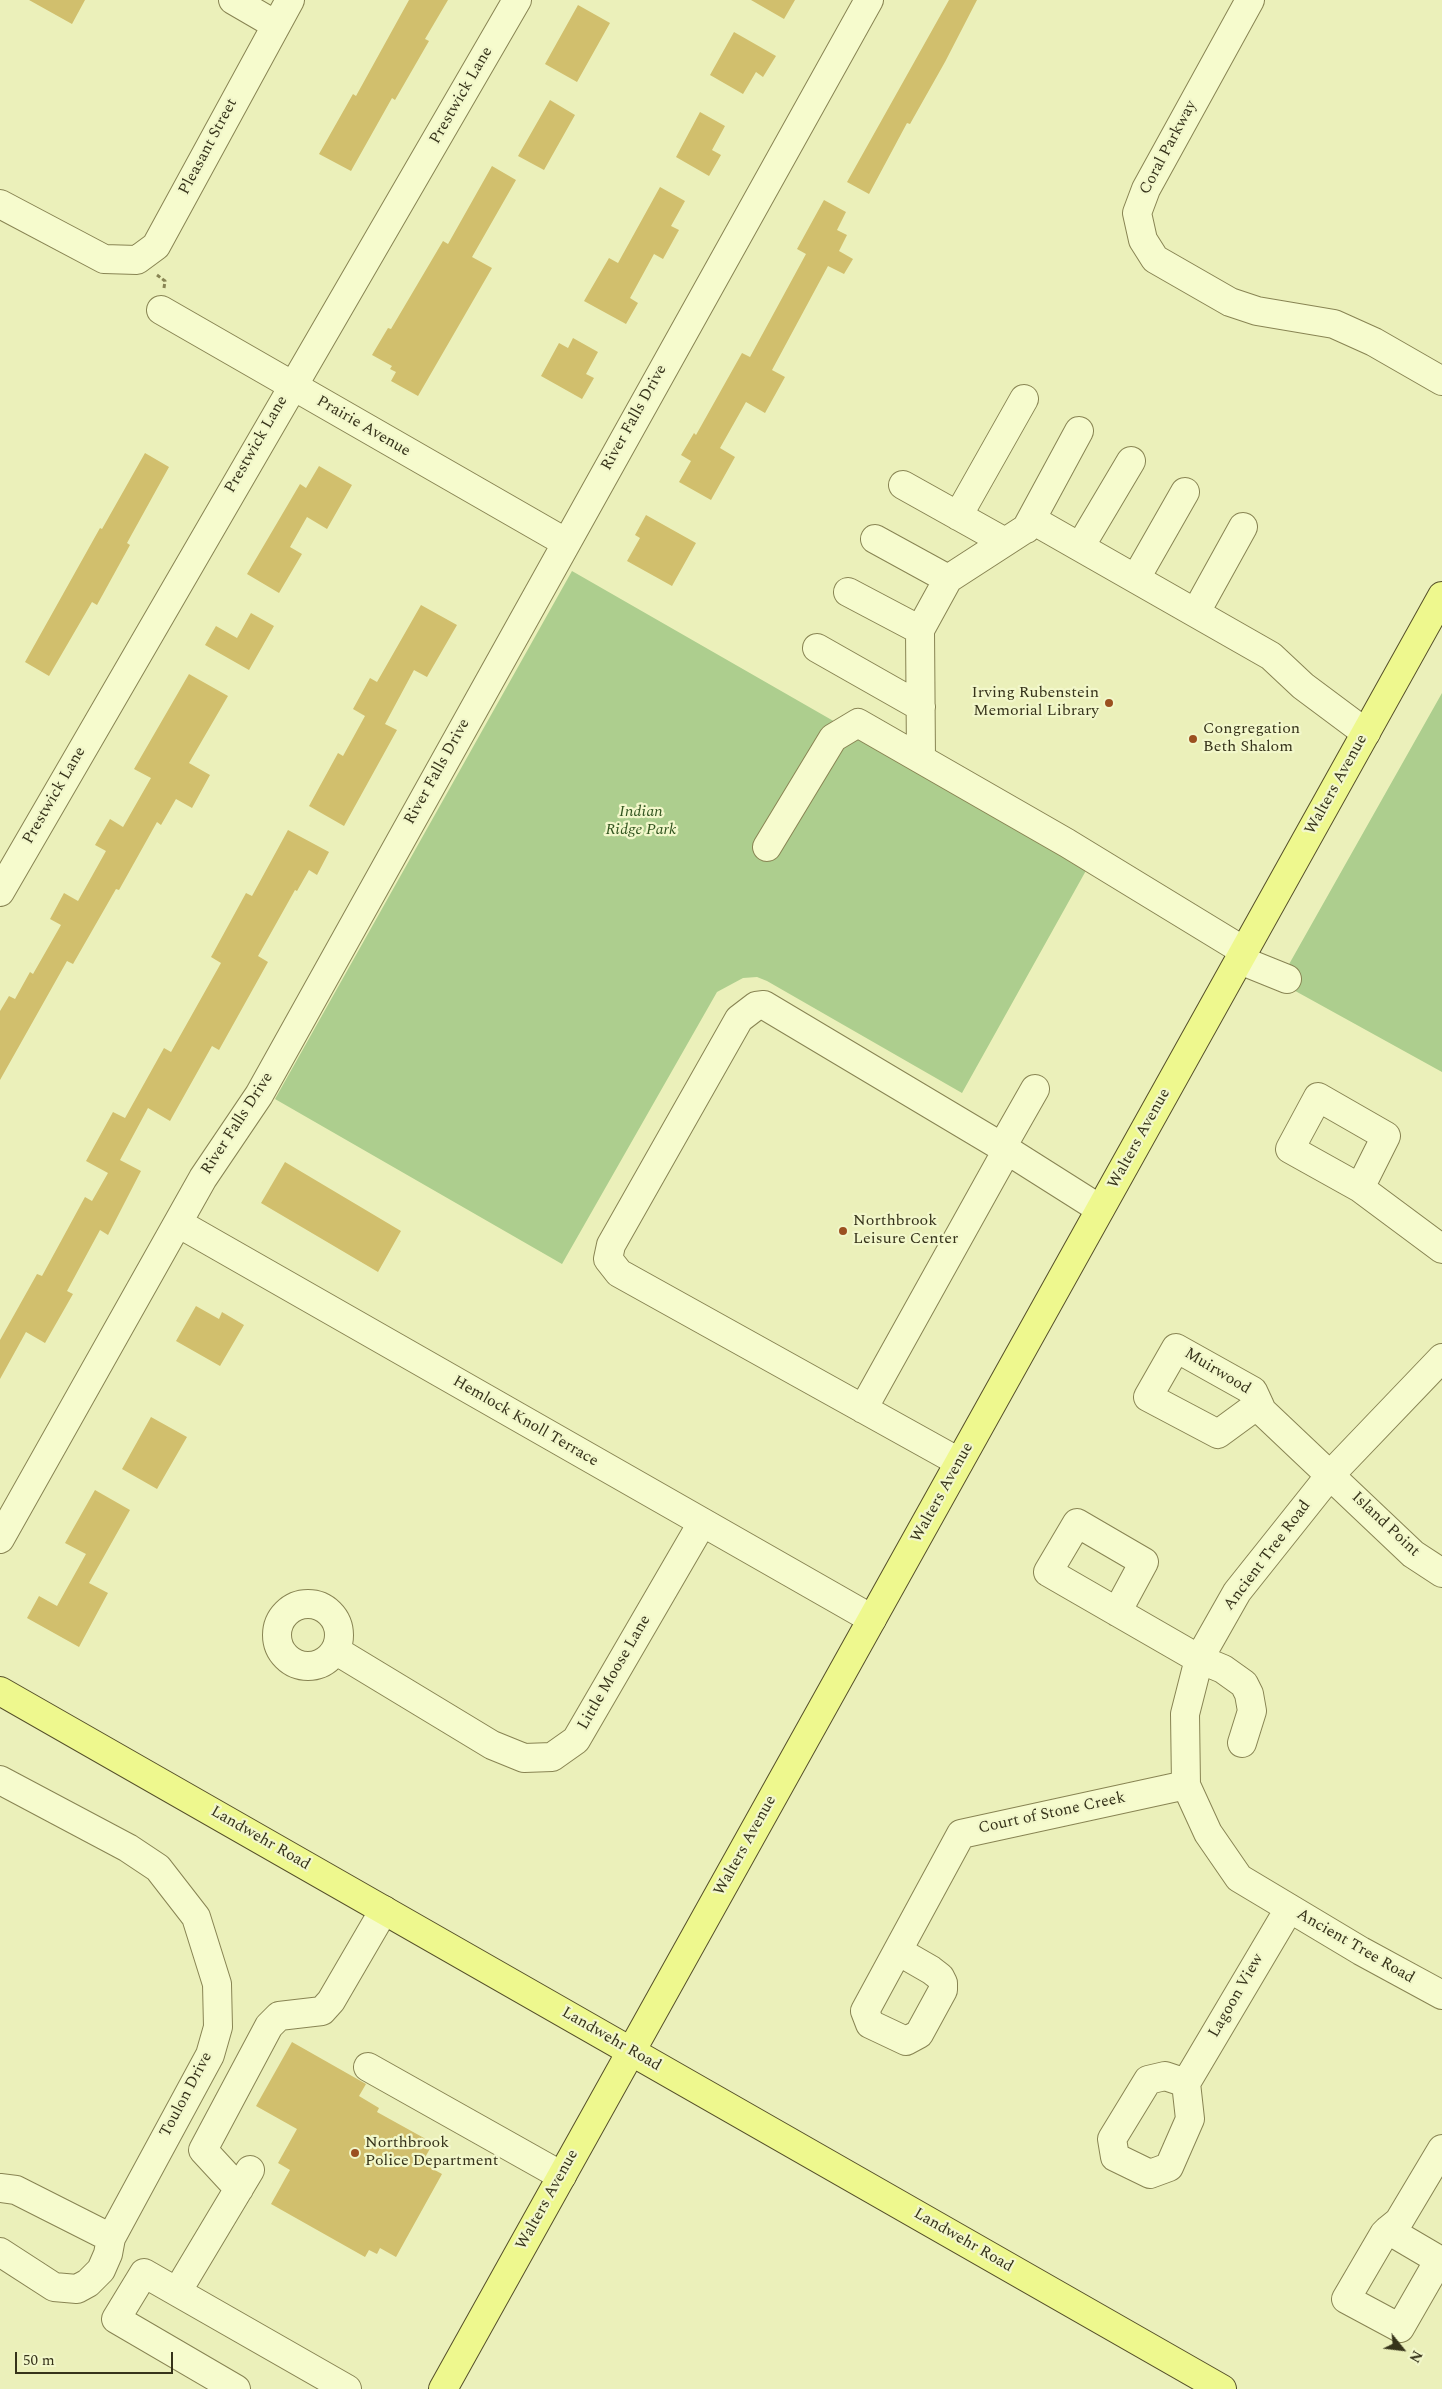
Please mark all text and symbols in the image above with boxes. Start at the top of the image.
street label: Prestwick Lane [426,44,498,148]
street label: Pleasant Street [176,96,242,198]
street label: Coral Parkway [1136,98,1202,198]
street label: River Falls Drive [598,362,672,474]
street label: Prairie Avenue [313,392,413,462]
street label: Prestwick Lane [221,393,293,497]
place label: Irving Rubenstein Memorial Library [972,684,1099,722]
marker: Irving Rubenstein Memorial Library [1103,697,1115,709]
street label: River Falls Drive [401,716,475,828]
place label: Congregation Beth Shalom [1203,720,1300,758]
street label: Walters Avenue [1302,732,1372,838]
marker: Congregation Beth Shalom [1187,733,1199,745]
street label: Prestwick Lane [19,744,91,848]
park label: Indian Ridge Park [605,803,677,841]
street label: River Falls Drive [198,1069,278,1179]
street label: Walters Avenue [1105,1086,1175,1192]
place label: Northbrook Leisure Center [853,1212,958,1250]
marker: Northbrook Leisure Center [837,1225,849,1237]
street label: Muirwood [1180,1345,1254,1399]
street label: Hemlock Knoll Terrace [449,1372,601,1472]
street label: Walters Avenue [908,1440,978,1546]
street label: Island Point [1347,1489,1423,1561]
street label: Ancient Tree Road [1220,1497,1316,1615]
street label: Little Moose Lane [574,1612,656,1734]
street label: Court of Stone Creek [977,1789,1127,1839]
street label: Walters Avenue [711,1793,781,1899]
street label: Landwehr Road [207,1803,313,1875]
street label: Ancient Tree Road [1293,1905,1417,1989]
street label: Lagoon View [1205,1951,1269,2041]
street label: Landwehr Road [558,2004,664,2076]
street label: Toulon Drive [157,2049,217,2141]
place label: Northbrook Police Department [365,2134,498,2172]
marker: Northbrook Police Department [349,2147,361,2159]
street label: Walters Avenue [513,2147,583,2253]
street label: Landwehr Road [910,2205,1016,2277]
north arrow [1377,2324,1427,2374]
scale bar [18,2342,175,2374]
text: N [1404,2346,1428,2367]
text: 50 m [23,2349,55,2372]

